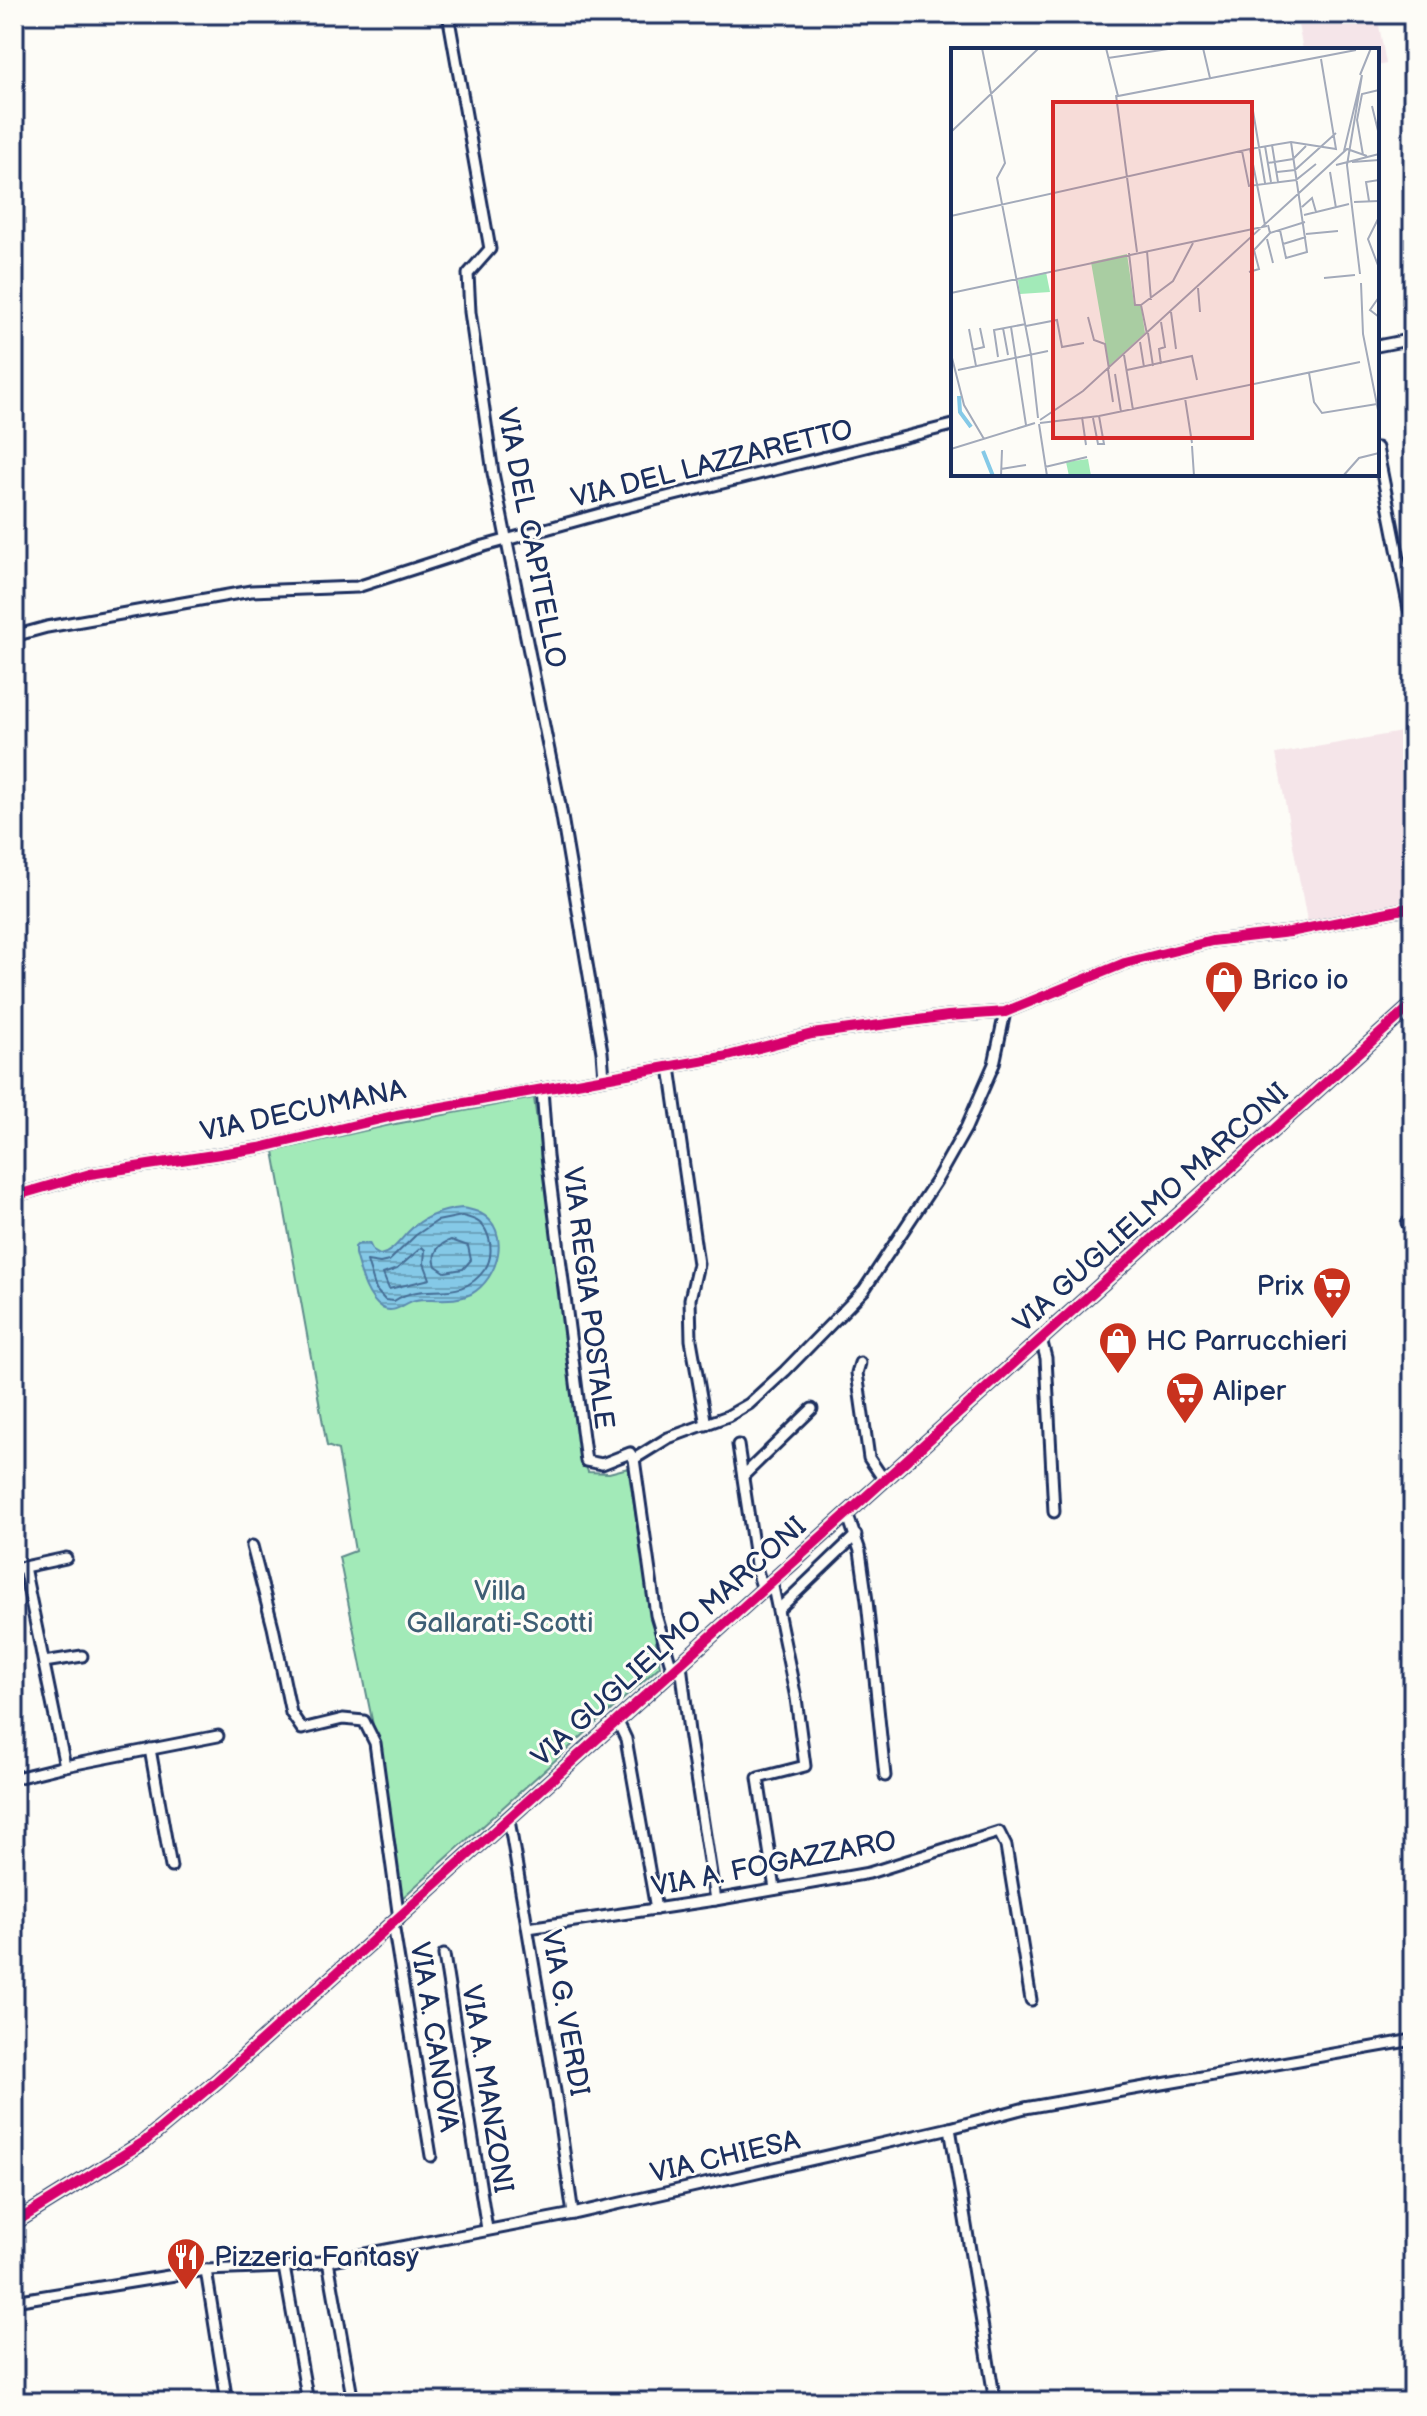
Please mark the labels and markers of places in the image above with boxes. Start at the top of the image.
shop icon: Brico io [1203,959,1245,1014]
place label: Brico io [1252,964,1349,997]
supermarket icon: Prix [1311,1265,1353,1320]
place label: Prix [1257,1270,1304,1303]
shop icon: HC Parrucchieri [1097,1320,1139,1375]
place label: HC Parrucchieri [1146,1325,1347,1358]
supermarket icon: Aliper [1164,1370,1206,1425]
place label: Aliper [1213,1375,1287,1408]
restaurant icon: Pizzeria Fantasy [165,2236,207,2291]
place label: Pizzeria Fantasy [214,2241,419,2274]

